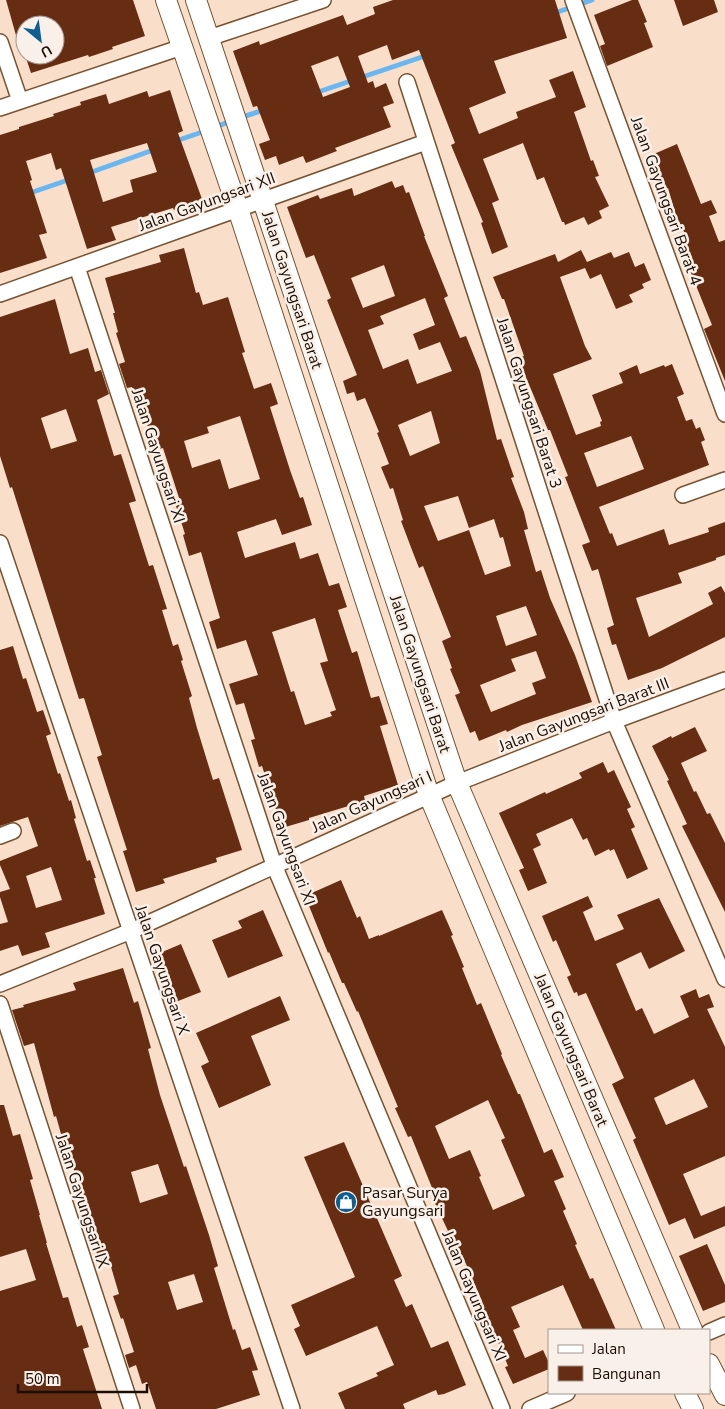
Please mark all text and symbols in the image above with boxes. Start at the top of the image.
north arrow [15,15,65,65]
text: U [37,40,55,62]
street label: Jalan Gayungsari Barat 4 [625,113,707,289]
street label: Jalan Gayungsari XII [135,167,278,237]
street label: Jalan Gayungsari Barat [256,207,328,372]
street label: Jalan Gayungsari Barat 3 [491,314,567,491]
street label: Jalan Gayungsari XI [126,385,190,526]
street label: Jalan Gayungsari Barat [384,591,456,756]
street label: Jalan Gayungsari Barat III [495,672,672,758]
street label: Jalan Gayungsari I [307,766,436,839]
street label: Jalan Gayungsari XI [251,769,320,909]
street label: Jalan Gayungsari X [129,901,195,1038]
street label: Jalan Gayungsari Barat [528,969,613,1130]
street label: Jalan Gayungsari IX [50,1130,114,1272]
place label: Pasar Surya Gayungsari [362,1182,448,1222]
shop icon: Pasar Surya Gayungsari [334,1190,358,1214]
street label: Jalan Gayungsari XI [436,1226,511,1365]
legend [548,1329,710,1394]
text: Jalan [591,1339,626,1359]
scale bar [18,1362,146,1394]
text: Bangunan [592,1364,661,1384]
text: 50 m [25,1369,60,1389]

